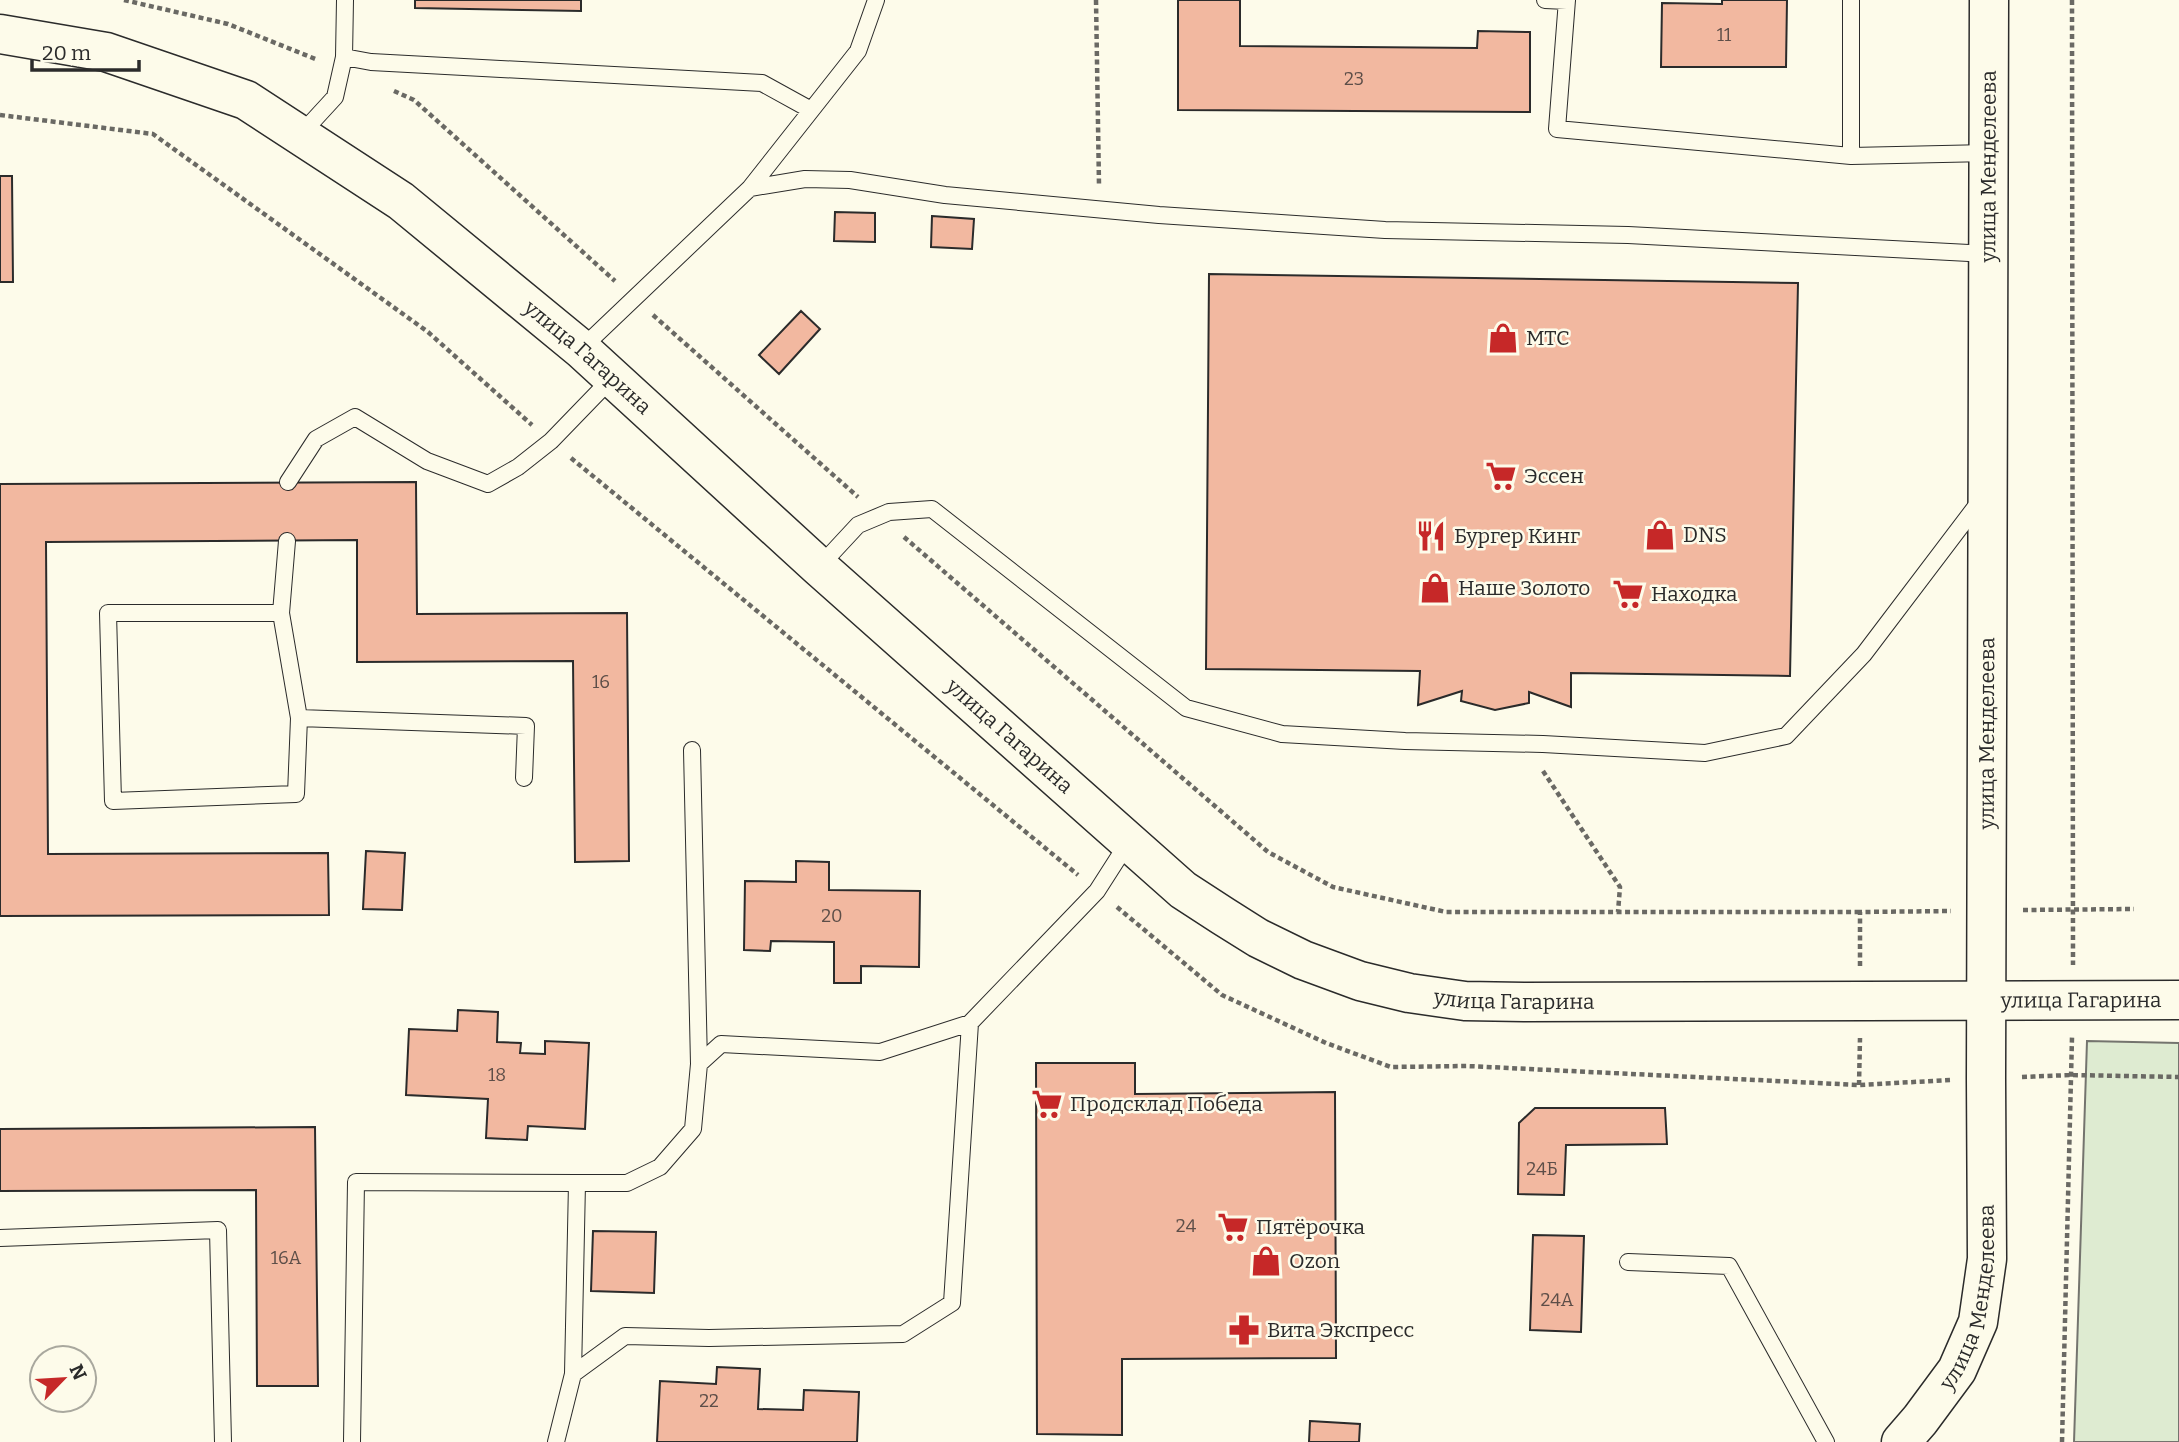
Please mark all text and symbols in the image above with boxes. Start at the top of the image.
house number: 11 [1717,24,1732,46]
scale bar [32,28,138,72]
text: 20 m [42,40,91,66]
house number: 23 [1344,68,1364,90]
street label: улица Менделеева [1975,70,2002,263]
street label: улица Гагарина [518,294,657,420]
shop icon: МТС [1486,321,1520,355]
place label: МТС [1526,325,1570,351]
supermarket icon: Эссен [1484,459,1518,493]
place label: Эссен [1524,463,1584,489]
shop icon: DNS [1643,518,1677,552]
restaurant icon: Бургер Кинг [1414,519,1448,553]
place label: DNS [1683,522,1727,548]
place label: Бургер Кинг [1454,523,1580,549]
shop icon: Наше Золото [1418,571,1452,605]
place label: Наше Золото [1458,575,1590,601]
supermarket icon: Находка [1611,577,1645,611]
place label: Находка [1651,581,1738,607]
street label: улица Менделеева [1974,637,2000,830]
house number: 16 [592,671,610,693]
street label: улица Гагарина [940,672,1079,799]
house number: 20 [821,905,843,927]
street label: улица Гагарина [1431,984,1595,1015]
street label: улица Гагарина [2000,987,2162,1014]
house number: 18 [488,1064,506,1086]
supermarket icon: Продсклад Победа [1030,1087,1064,1121]
place label: Продсклад Победа [1070,1091,1263,1117]
house number: 24Б [1526,1158,1558,1180]
street label: улица Менделеева [1933,1204,2000,1396]
supermarket icon: Пятёрочка [1216,1210,1250,1244]
place label: Пятёрочка [1256,1214,1366,1240]
house number: 24 [1176,1215,1197,1237]
shop icon: Ozon [1249,1244,1283,1278]
house number: 16А [271,1247,302,1269]
place label: Ozon [1289,1248,1340,1274]
house number: 24А [1540,1289,1574,1311]
pharmacy icon: Вита Экспресс [1227,1313,1261,1347]
place label: Вита Экспресс [1267,1317,1414,1343]
north arrow [28,1344,98,1414]
text: N [64,1361,92,1384]
house number: 22 [699,1390,719,1412]

